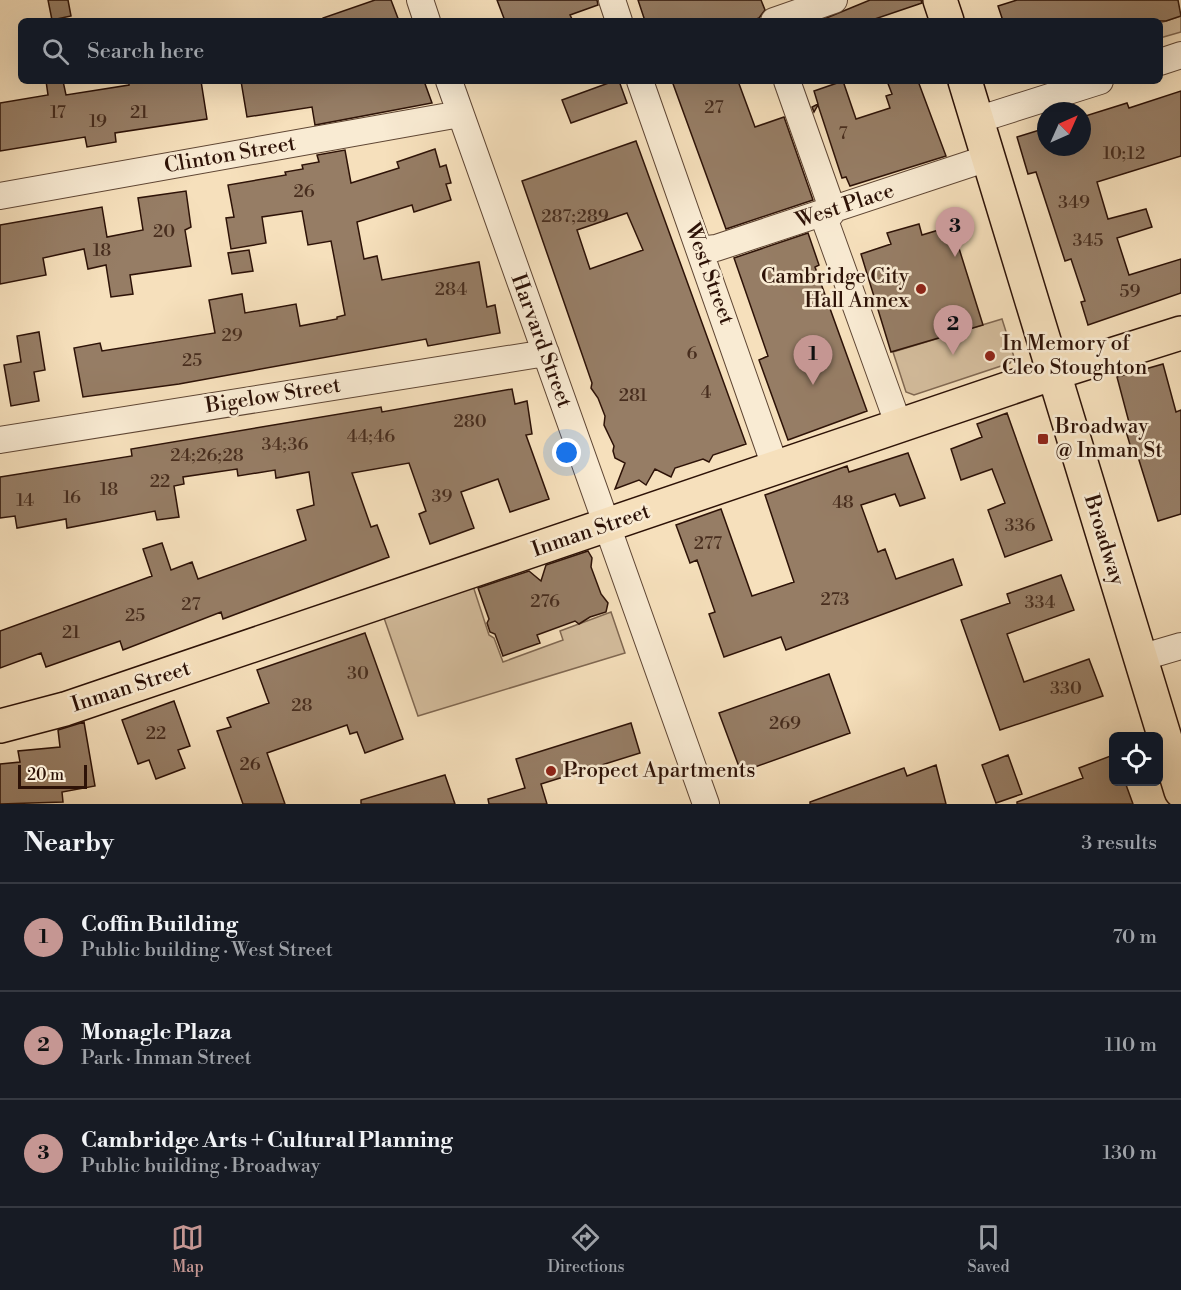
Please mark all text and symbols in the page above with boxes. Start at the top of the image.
search box [18,18,1163,84]
icon: search [39,35,72,68]
text: Search here [87,38,204,65]
house number: 27 [704,96,724,119]
house number: 17 [50,101,66,124]
house number: 21 [130,101,148,124]
north arrow [1037,102,1091,156]
house number: 19 [89,110,107,133]
house number: 7 [838,122,848,145]
street label: Clinton Street [162,131,298,179]
house number: 10;12 [1103,142,1145,165]
street label: West Place [792,178,897,234]
house number: 26 [293,180,315,203]
house number: 349 [1058,191,1090,214]
house number: 287;289 [541,205,609,228]
pin: 3 [936,208,974,257]
street label: West Street [678,219,740,329]
house number: 20 [153,220,175,243]
house number: 345 [1073,229,1104,252]
house number: 18 [93,239,111,262]
place label: Cambridge City Hall Annex [761,264,910,314]
street label: Harvard Street [505,271,577,412]
house number: 284 [435,278,467,301]
house number: 59 [1120,280,1141,303]
marker: Cambridge City Hall Annex [914,282,928,296]
pin: 2 [934,306,972,355]
house number: 29 [221,324,243,347]
place label: In Memory of Cleo Stoughton [1002,331,1148,381]
pin: 1 [794,336,832,385]
house number: 6 [687,342,698,365]
house number: 25 [182,349,202,372]
marker: In Memory of Cleo Stoughton [983,349,997,363]
street label: Bigelow Street [203,372,343,420]
house number: 4 [701,381,712,404]
house number: 281 [619,384,648,407]
house number: 280 [453,410,487,433]
place label: Broadway @ Inman St [1054,414,1163,464]
house number: 44;46 [347,425,395,448]
marker: Broadway @ Inman St [1036,432,1050,446]
house number: 34;36 [262,433,308,456]
your location [552,438,581,467]
house number: 24;26;28 [170,444,244,467]
house number: 22 [150,470,170,493]
house number: 18 [100,478,118,501]
house number: 39 [432,485,453,508]
house number: 16 [63,486,81,509]
house number: 14 [16,489,34,512]
house number: 48 [832,491,854,514]
street label: Broadway [1078,491,1130,589]
street label: Inman Street [528,498,654,563]
house number: 336 [1005,514,1035,537]
house number: 277 [694,532,722,555]
house number: 273 [820,588,850,611]
house number: 276 [530,590,560,613]
house number: 334 [1025,591,1056,614]
house number: 27 [181,593,201,616]
house number: 25 [125,604,145,627]
house number: 21 [62,621,80,644]
street label: Inman Street [68,655,194,718]
house number: 30 [347,662,369,685]
house number: 330 [1050,677,1082,700]
house number: 28 [291,694,313,717]
house number: 269 [769,712,801,735]
house number: 22 [146,722,166,745]
map controls [1109,732,1163,786]
button: locate [1109,732,1163,786]
house number: 26 [239,753,261,776]
place label: Propect Apartments [563,758,756,784]
scale bar [18,762,87,790]
marker: Propect Apartments [544,764,558,778]
text: 20 m [27,765,64,785]
text: Nearby [24,827,114,859]
text: 3 results [1081,831,1157,856]
text: Coffin Building [81,911,238,938]
text: 1 [39,925,48,950]
text: 70 m [1113,925,1157,950]
text: Public building · West Street [81,938,333,963]
text: Monagle Plaza [81,1019,232,1046]
text: 2 [37,1033,50,1058]
text: 110 m [1105,1033,1157,1058]
text: Park · Inman Street [81,1046,252,1071]
text: Cambridge Arts + Cultural Planning [81,1127,453,1154]
text: 3 [37,1141,50,1166]
text: 130 m [1102,1141,1157,1166]
text: Public building · Broadway [81,1154,320,1179]
tab: Map [171,1221,204,1277]
tab: Directions [547,1221,625,1277]
tab: Saved [967,1221,1010,1277]

